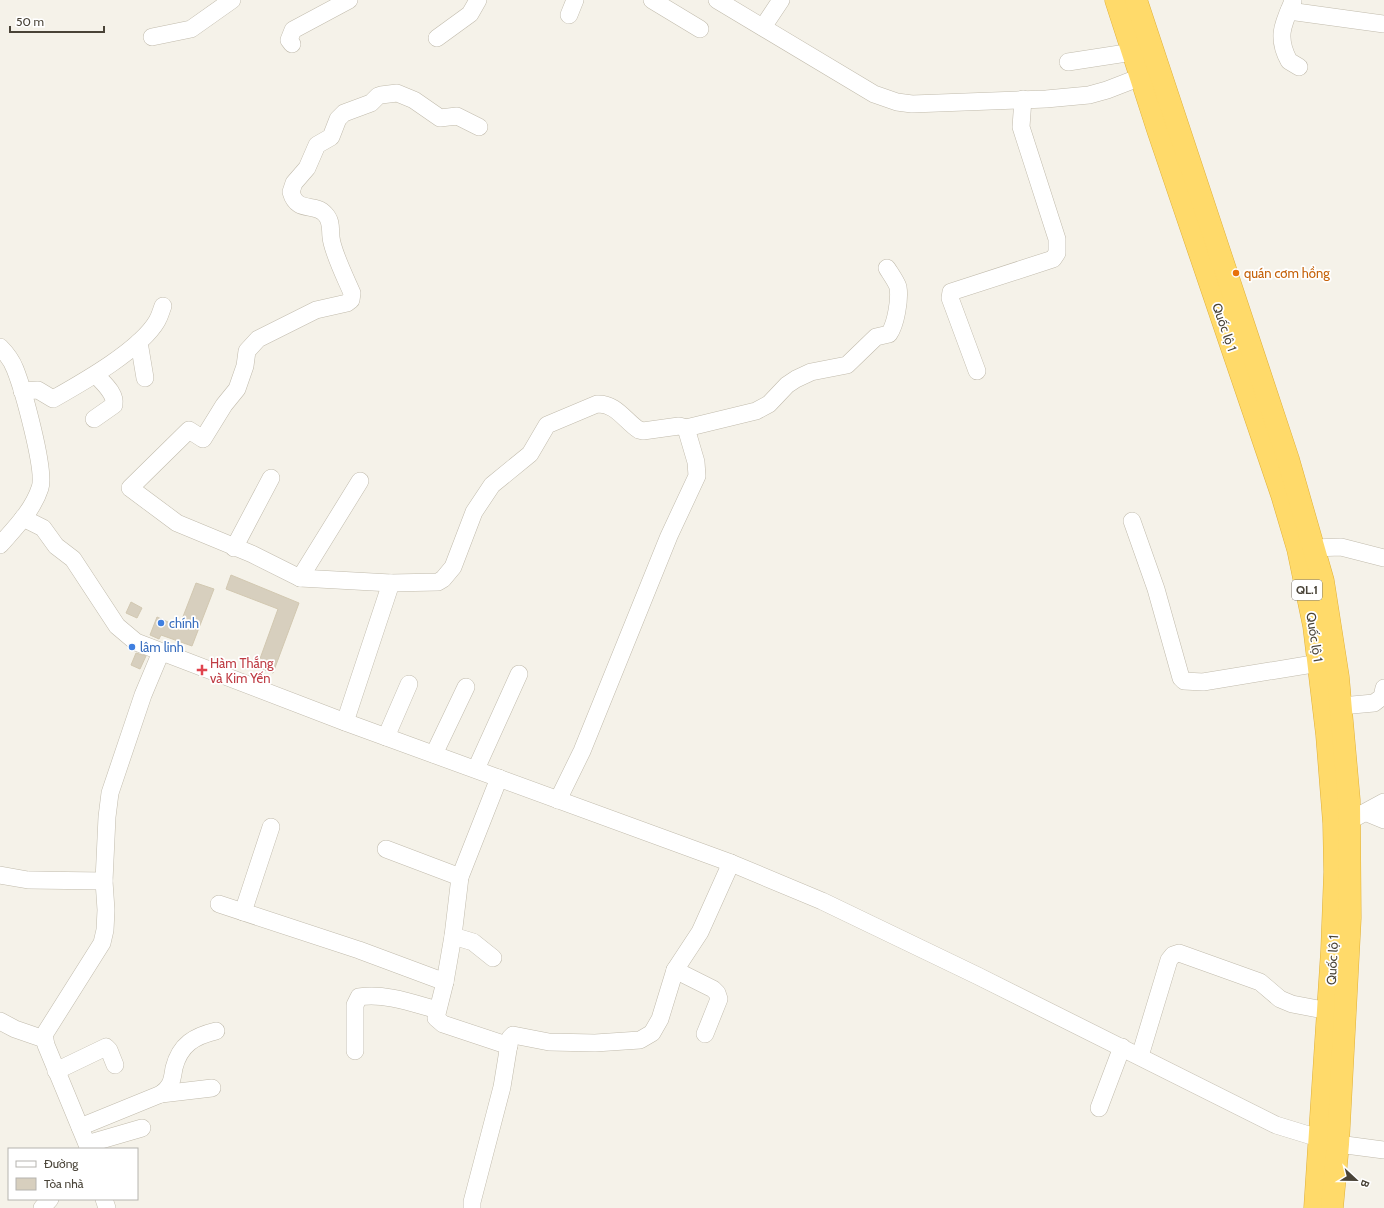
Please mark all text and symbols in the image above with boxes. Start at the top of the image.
scale bar [10,8,104,34]
text: 50 m [16,14,44,29]
place label: quán cơm hồng [1244,265,1330,281]
marker: quán cơm hồng [1231,268,1241,278]
street label: Quốc lộ 1 [1209,301,1241,353]
road number: QL.1 [1292,580,1322,600]
street label: Quốc lộ 1 [1303,611,1327,663]
place label: chính [169,615,199,631]
marker: chính [156,618,166,628]
place label: lâm linh [140,639,184,655]
marker: lâm linh [127,642,137,652]
place label: Hàm Thắng và Kim Yến [210,655,274,686]
marker: Hàm Thắng và Kim Yến [197,665,207,675]
street label: Quốc lộ 1 [1323,935,1341,985]
legend [8,1148,138,1200]
text: Đường [44,1156,79,1171]
north arrow [1336,1160,1376,1200]
text: Tòa nhà [44,1176,84,1191]
text: B [1357,1178,1373,1190]

